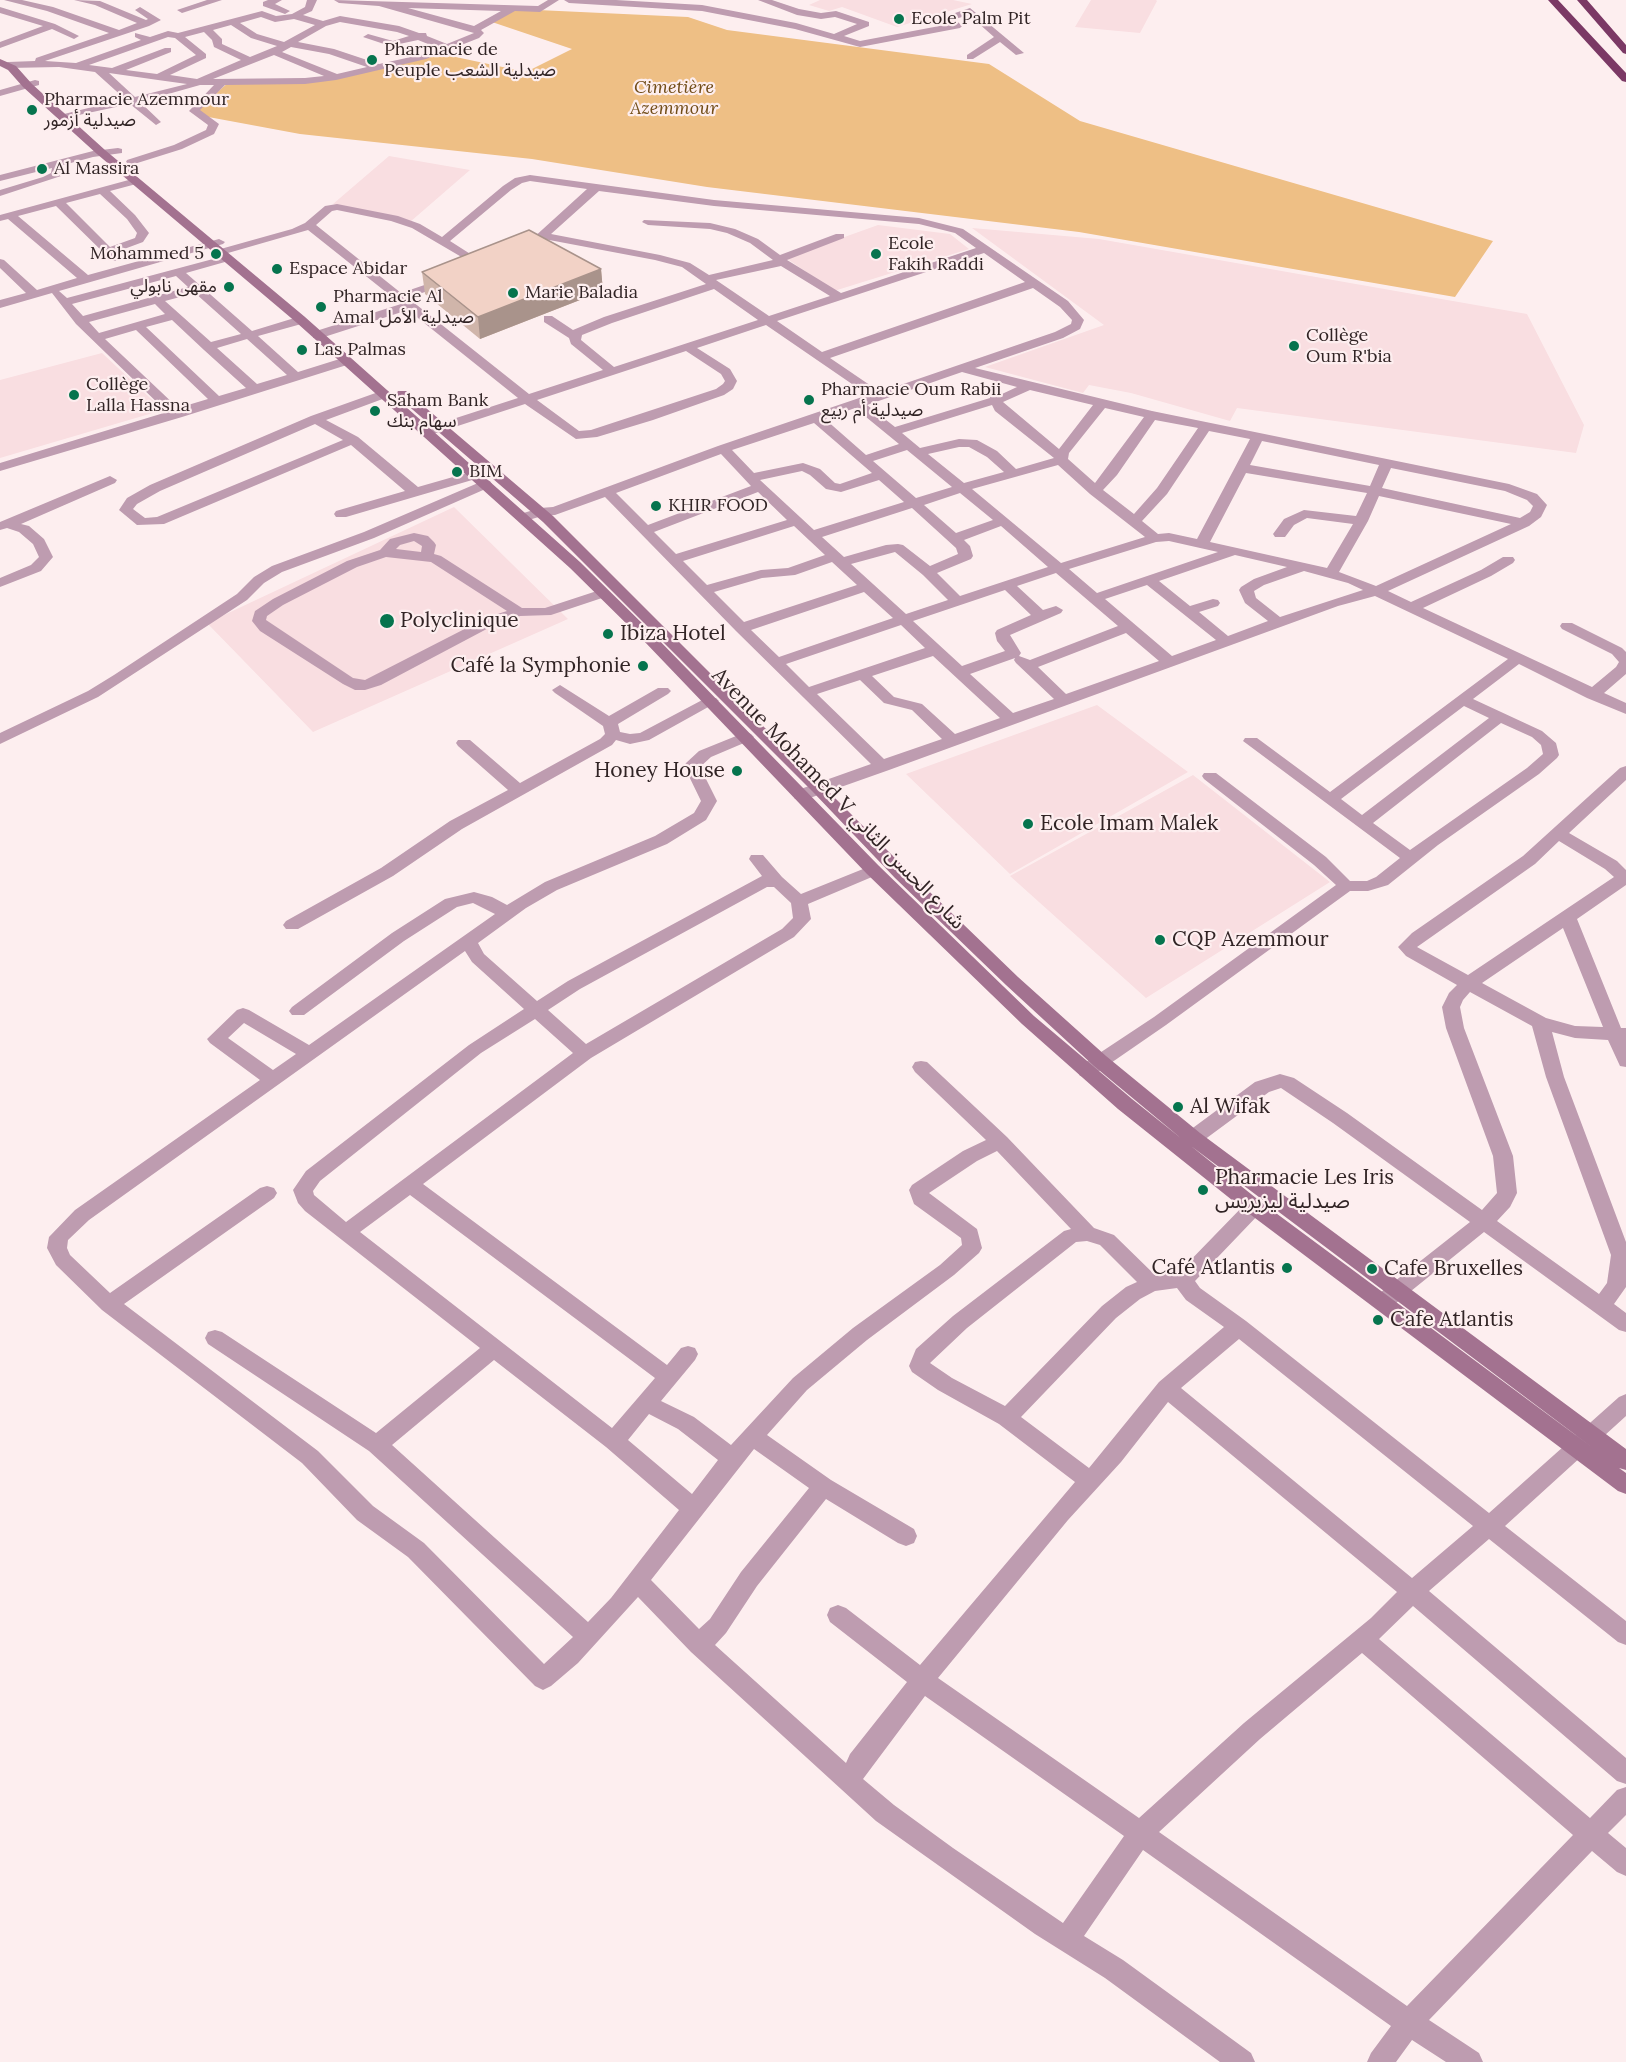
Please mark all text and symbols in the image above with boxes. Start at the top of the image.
place label: Ecole Palm Pit [911,8,1031,30]
marker: Ecole Palm Pit [892,12,906,26]
place label: Pharmacie de Peuple صيدلية الشعب [384,39,556,82]
marker: Pharmacie de Peuple صيدلية الشعب [365,53,379,67]
park label: Cimetière Azemmour [630,77,718,119]
place label: Pharmacie Azemmour صيدلية أزمور [44,89,229,132]
marker: Pharmacie Azemmour صيدلية أزمور [25,103,39,117]
place label: Al Massira [54,158,139,180]
marker: Al Massira [35,162,49,176]
place label: Ecole Fakih Raddi [888,233,984,276]
place label: Mohammed 5 [90,243,204,265]
marker: Mohammed 5 [209,247,223,261]
marker: Ecole Fakih Raddi [869,247,883,261]
place label: Espace Abidar [289,258,407,280]
marker: Espace Abidar [270,262,284,276]
place label: مقهى نابولي [130,276,217,298]
marker: مقهى نابولي [222,280,236,294]
place label: Marie Baladia [525,282,638,304]
place label: Pharmacie Al Amal صيدلية الأمل [333,286,474,328]
marker: Marie Baladia [506,286,520,300]
marker: Pharmacie Al Amal صيدلية الأمل [314,300,328,314]
place label: Collège Oum R'bia [1306,325,1392,368]
place label: Las Palmas [314,339,406,361]
marker: Collège Oum R'bia [1287,339,1301,353]
marker: Las Palmas [295,343,309,357]
place label: Collège Lalla Hassna [86,374,190,416]
place label: Pharmacie Oum Rabii صيدلية أم ربيع [821,379,1001,422]
marker: Collège Lalla Hassna [67,388,81,402]
place label: Saham Bank سهام بنك [387,390,488,432]
marker: Pharmacie Oum Rabii صيدلية أم ربيع [802,393,816,407]
marker: Saham Bank سهام بنك [368,404,382,418]
place label: BIM [469,461,503,483]
marker: BIM [450,465,464,479]
place label: KHIR FOOD [668,495,768,517]
marker: KHIR FOOD [649,499,663,513]
place label: Polyclinique [400,608,519,634]
marker: Polyclinique [378,612,396,630]
place label: Ibiza Hotel [620,621,726,647]
marker: Ibiza Hotel [601,627,615,641]
place label: Café la Symphonie [450,653,631,679]
marker: Café la Symphonie [636,659,650,673]
street label: Avenue Mohamed V شارع الحسن الثاني [706,663,970,935]
place label: Honey House [594,758,725,784]
marker: Honey House [730,764,744,778]
place label: Ecole Imam Malek [1040,811,1218,837]
marker: Ecole Imam Malek [1021,817,1035,831]
place label: CQP Azemmour [1172,927,1329,953]
marker: CQP Azemmour [1153,933,1167,947]
place label: Al Wifak [1190,1094,1270,1120]
marker: Al Wifak [1171,1100,1185,1114]
place label: Pharmacie Les Iris صيدلية ليزيريس [1215,1165,1394,1215]
marker: Pharmacie Les Iris صيدلية ليزيريس [1196,1183,1210,1197]
place label: Café Atlantis [1152,1255,1275,1281]
place label: Cafe Bruxelles [1384,1256,1523,1282]
marker: Café Atlantis [1280,1261,1294,1275]
marker: Cafe Bruxelles [1365,1262,1379,1276]
place label: Cafe Atlantis [1390,1307,1513,1333]
marker: Cafe Atlantis [1371,1313,1385,1327]

